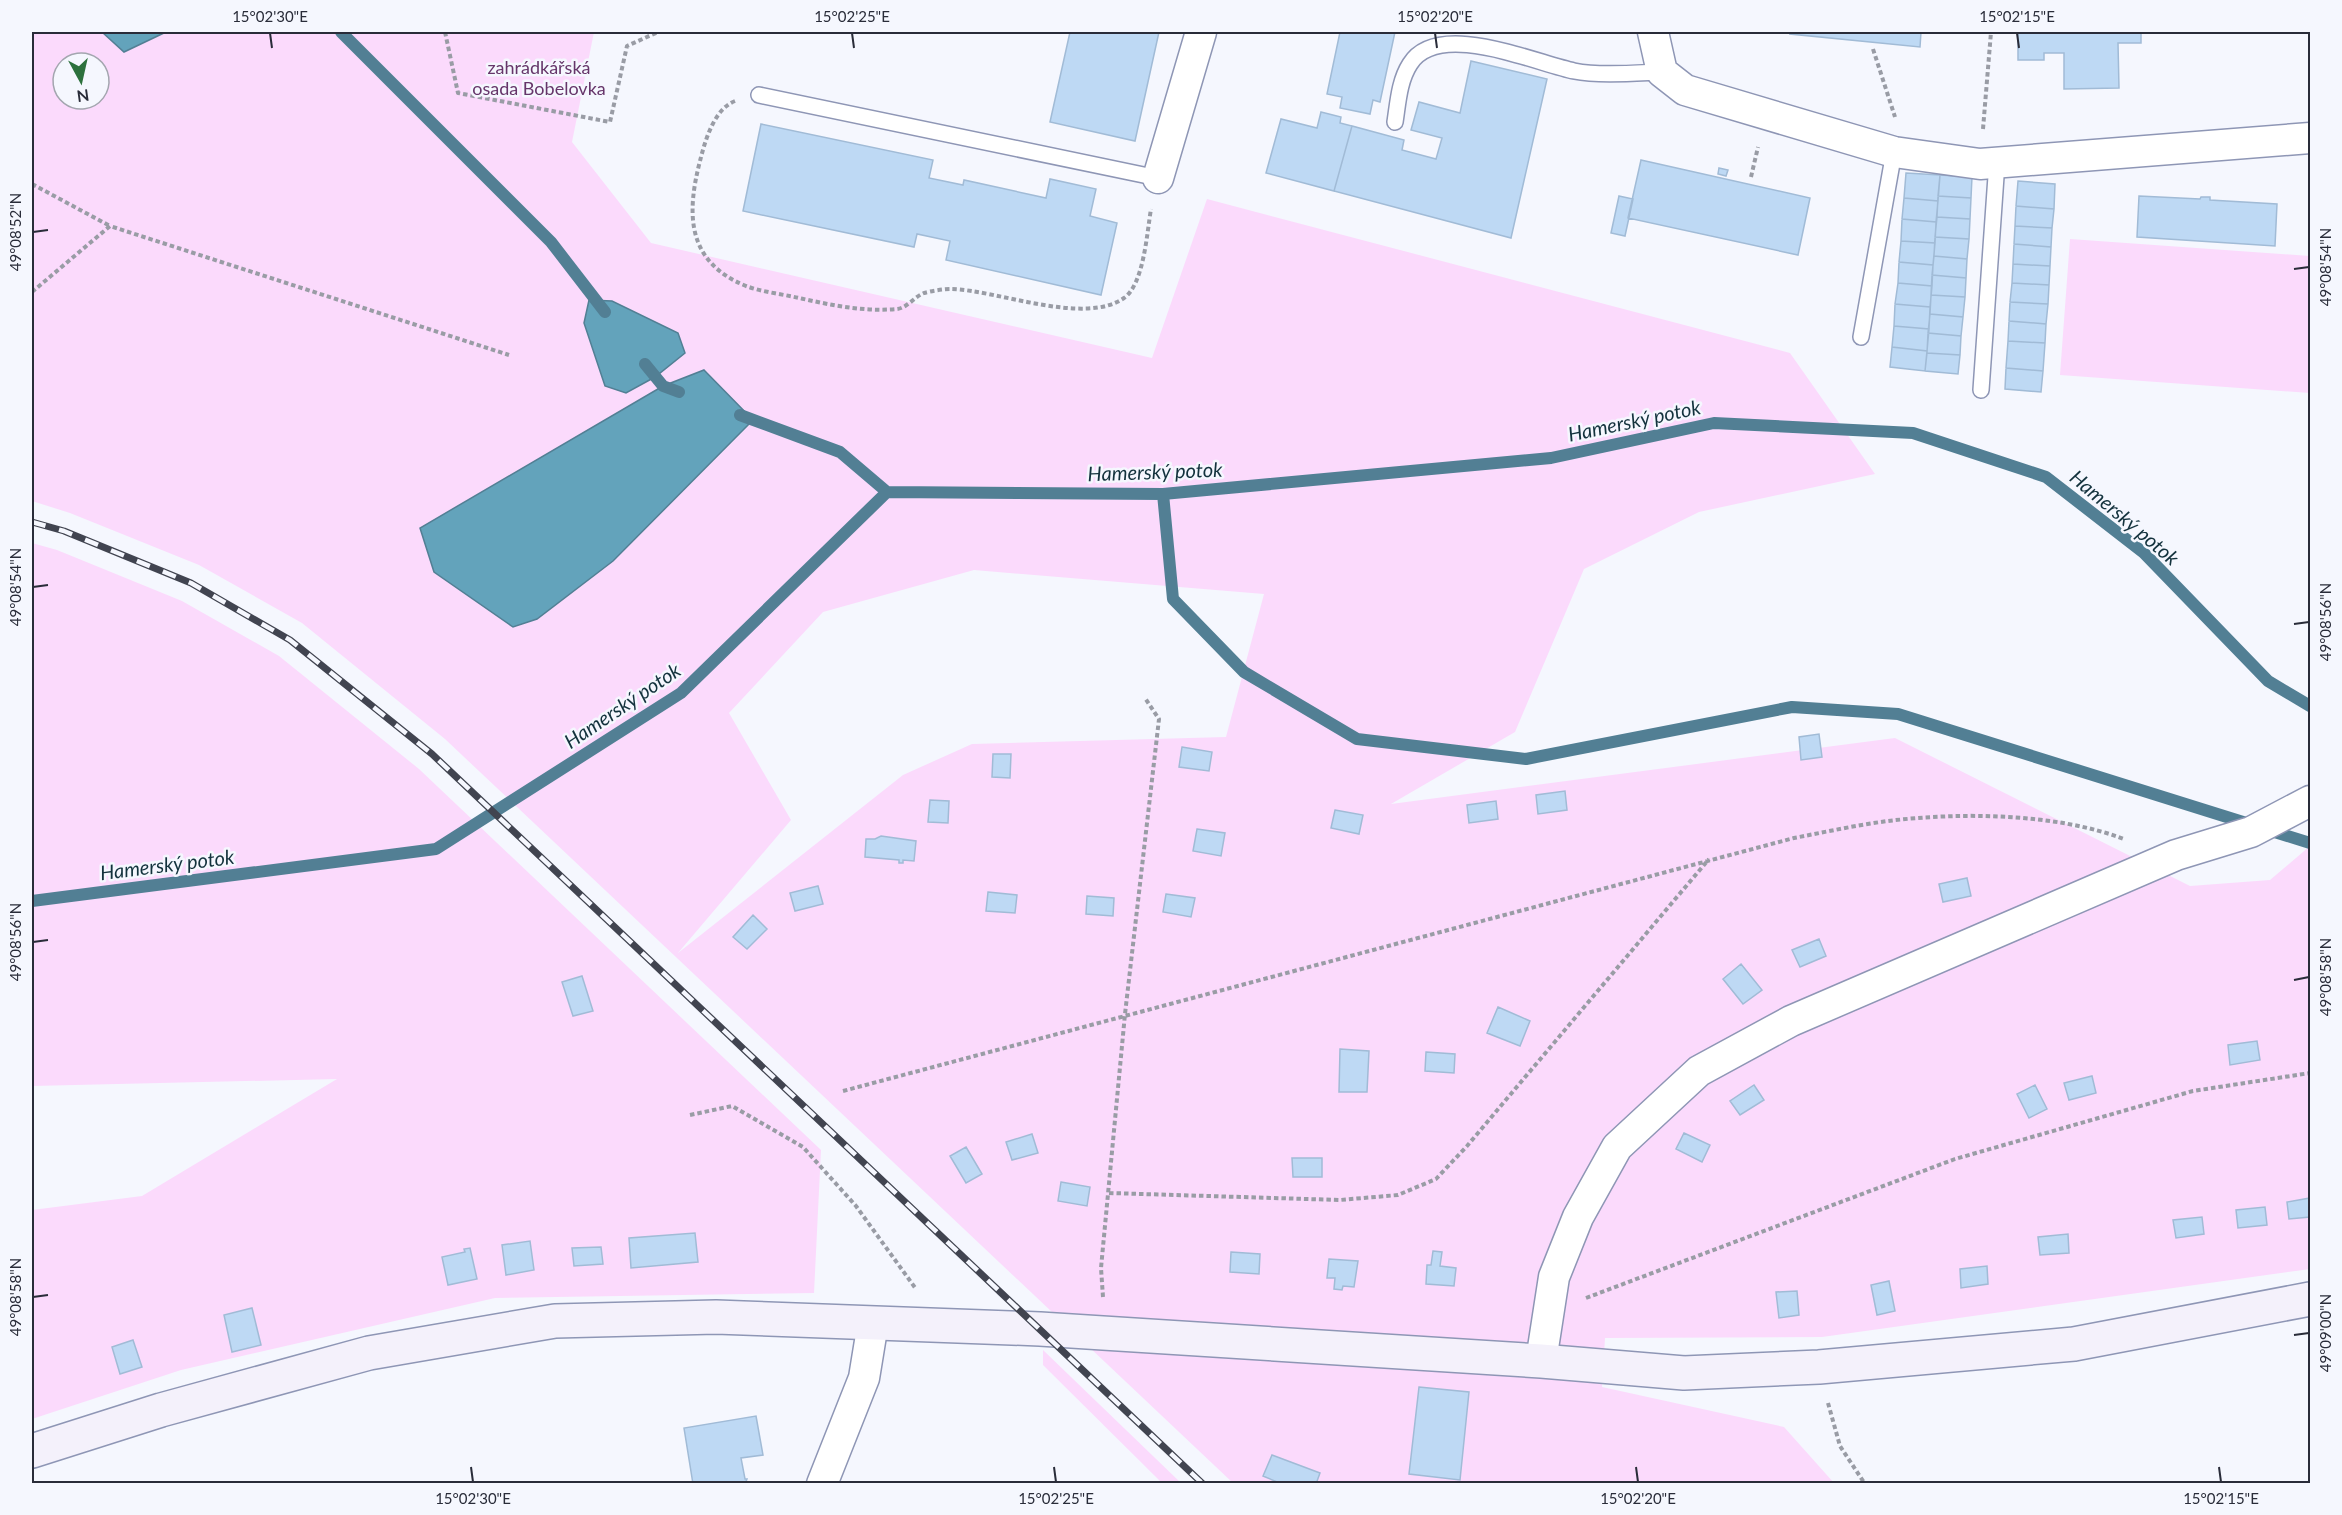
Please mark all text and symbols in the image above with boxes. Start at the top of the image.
text: 15°02'30"E [232,7,308,25]
text: 15°02'25"E [814,7,890,25]
text: 15°02'20"E [1397,7,1473,25]
text: 15°02'15"E [1979,7,2055,25]
north arrow [51,51,111,111]
park label: zahrádkářská osada Bobelovka [472,56,606,99]
text: N [76,86,91,107]
text: 49°08'52"N [6,193,24,271]
text: 49°08'54"N [2316,228,2334,306]
water label: Hamerský potok [1565,394,1703,446]
water label: Hamerský potok [1087,457,1223,485]
water label: Hamerský potok [2066,464,2185,570]
text: 49°08'54"N [6,548,24,626]
text: 49°08'56"N [2316,583,2334,661]
water label: Hamerský potok [559,657,685,753]
water label: Hamerský potok [99,844,236,884]
text: 49°08'56"N [6,903,24,981]
text: 49°08'58"N [2316,938,2334,1016]
text: 49°08'58"N [6,1258,24,1336]
text: 49°09'00"N [2316,1294,2334,1372]
text: 15°02'30"E [435,1489,511,1507]
text: 15°02'25"E [1018,1489,1094,1507]
text: 15°02'20"E [1600,1489,1676,1507]
text: 15°02'15"E [2183,1489,2259,1507]

